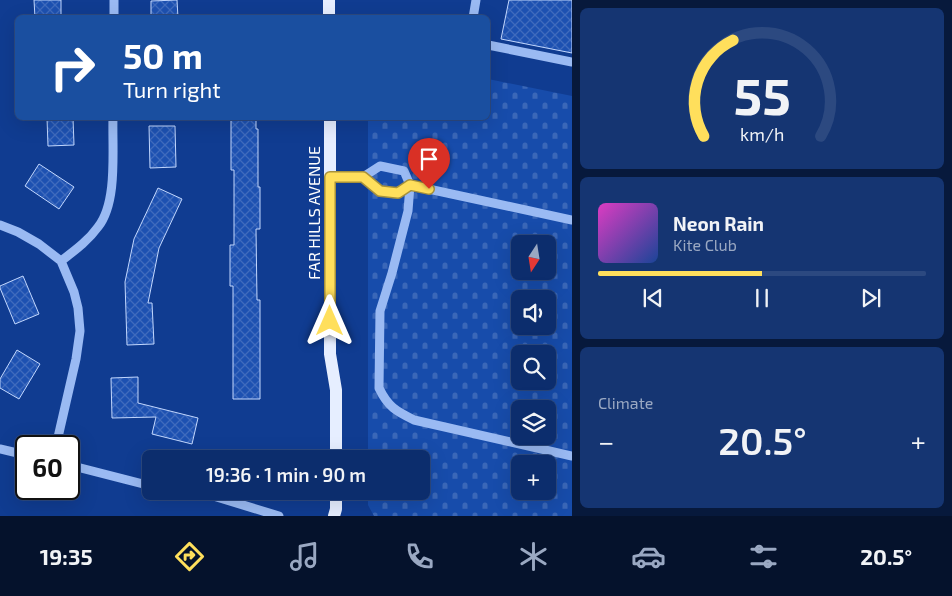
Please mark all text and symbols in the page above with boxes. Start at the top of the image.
text: 50 m [123,34,203,76]
icon: right [40,35,105,100]
text: 55 [733,63,791,125]
text: Turn right [123,76,221,102]
text: km/h [740,123,784,145]
pin [408,138,450,189]
icon: arrive [415,145,443,173]
street label: FAR HILLS AVENUE [304,146,323,280]
text: Neon Rain [673,212,764,235]
north arrow [511,235,556,280]
map controls [511,235,556,500]
text: Kite Club [673,235,737,254]
icon: previous [639,284,667,312]
icon: pause [748,284,776,312]
icon: next [857,284,885,312]
button: sound [511,290,556,335]
position arrow [303,294,355,346]
button: search [511,345,556,390]
text: Climate [598,393,653,412]
button: layers [511,400,556,445]
text: 20.5° [718,417,807,463]
text: − [598,424,614,458]
text: + [911,424,926,458]
speed limit sign: 60 [15,435,80,500]
button: + [511,455,556,500]
text: 19:36 · 1 min · 90 m [206,463,366,486]
icon: directions [172,539,207,574]
icon: music [287,539,322,574]
icon: phone [402,539,437,574]
icon: climate [516,539,551,574]
icon: car [631,539,666,574]
icon: filters [746,539,781,574]
text: 19:35 [40,543,93,569]
text: 20.5° [860,543,912,569]

